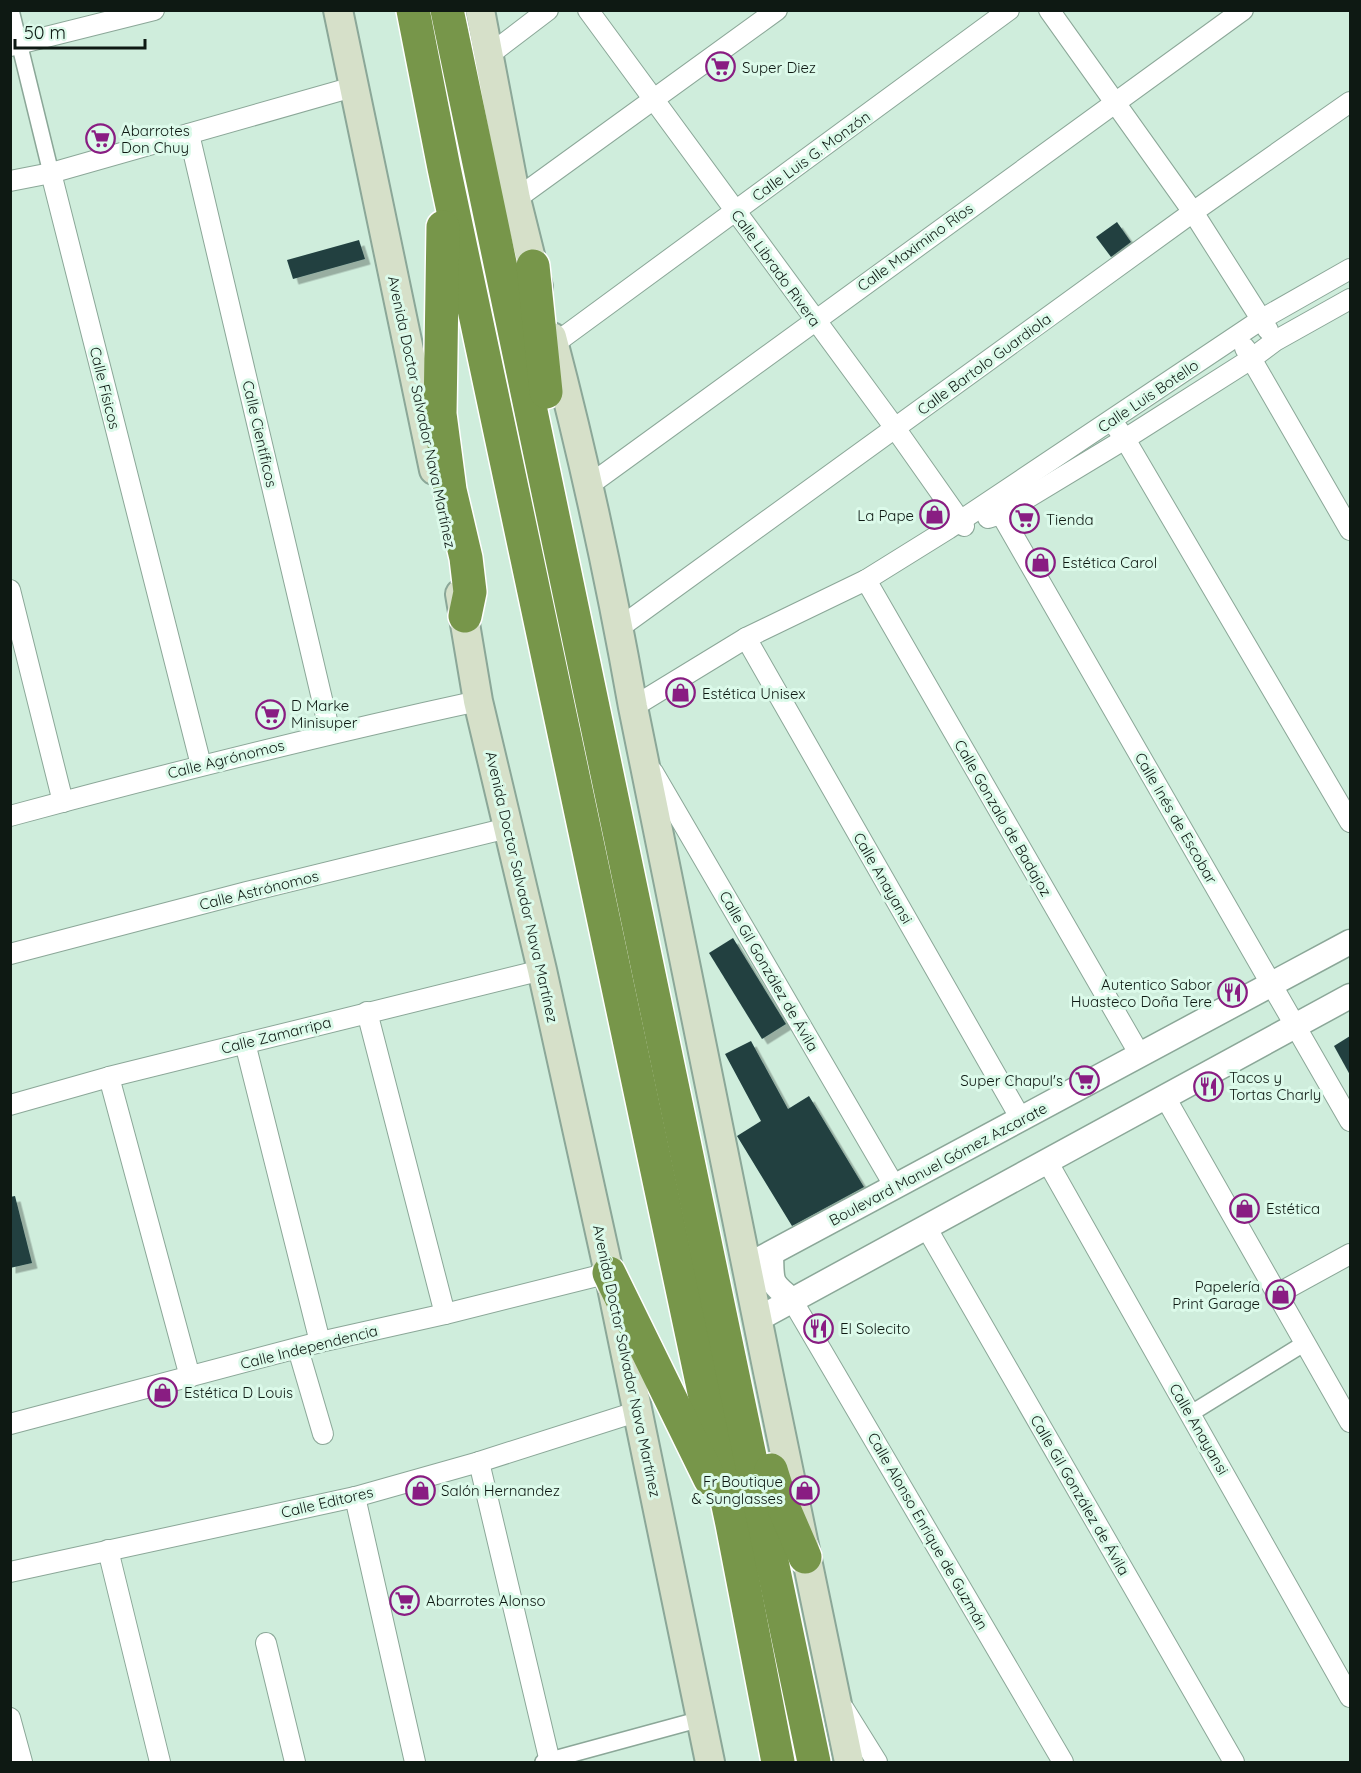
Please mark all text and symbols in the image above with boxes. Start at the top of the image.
scale bar [15,12,146,50]
text: 50 m [24,21,66,44]
supermarket icon: Super Diez [705,51,737,83]
place label: Super Diez [742,58,816,77]
street label: Calle Luis G. Monzón [748,107,874,205]
place label: Abarrotes Don Chuy [121,121,190,157]
supermarket icon: Abarrotes Don Chuy [84,123,116,155]
street label: Calle Maximino Ríos [853,199,977,295]
street label: Calle Librado Rivera [727,206,825,330]
street label: Avenida Doctor Salvador Nava Martínez [384,274,460,550]
street label: Calle Bartolo Guardiola [913,309,1055,419]
street label: Calle Físicos [86,345,124,431]
street label: Calle Luis Botello [1094,355,1202,437]
street label: Calle Científicos [238,379,282,489]
shop icon: La Pape [919,499,951,531]
supermarket icon: Tienda [1009,503,1041,535]
place label: La Pape [857,506,914,525]
place label: Tienda [1046,510,1094,529]
shop icon: Estética Carol [1025,546,1057,578]
place label: Estética Carol [1062,553,1157,572]
shop icon: Estética Unisex [665,677,697,709]
place label: Estética Unisex [702,684,806,703]
place label: D Marke Minisuper [291,696,358,732]
supermarket icon: D Marke Minisuper [254,698,286,730]
street label: Calle Agrónomos [166,735,286,783]
street label: Calle Gonzalo de Badajoz [950,736,1056,900]
street label: Avenida Doctor Salvador Nava Martínez [481,749,563,1025]
street label: Calle Inés de Escobar [1131,749,1221,887]
street label: Calle Anayansi [849,829,917,927]
street label: Calle Astrónomos [197,866,321,914]
street label: Calle Gil González de Ávila [715,887,823,1055]
place label: Autentico Sabor Huasteco Doña Tere [1071,975,1212,1011]
restaurant icon: Autentico Sabor Huasteco Doña Tere [1217,977,1249,1009]
street label: Calle Zamarripa [219,1012,333,1058]
supermarket icon: Super Chapul's [1068,1064,1100,1096]
place label: Tacos y Tortas Charly [1229,1068,1321,1104]
restaurant icon: Tacos y Tortas Charly [1192,1070,1224,1102]
place label: Super Chapul's [960,1071,1063,1090]
street label: Boulevard Manuel Gómez Azcarate [826,1098,1050,1230]
shop icon: Estética [1229,1192,1261,1224]
place label: Estética [1266,1199,1320,1218]
street label: Avenida Doctor Salvador Nava Martínez [589,1223,665,1499]
place label: Papelería Print Garage [1172,1277,1260,1313]
shop icon: Papelería Print Garage [1265,1279,1297,1311]
restaurant icon: El Solecito [803,1312,835,1344]
place label: El Solecito [840,1319,910,1338]
street label: Calle Independencia [238,1321,380,1373]
shop icon: Estética D Louis [147,1376,179,1408]
street label: Calle Anayansi [1165,1380,1233,1478]
place label: Estética D Louis [184,1383,293,1402]
street label: Calle Gil González de Ávila [1026,1411,1134,1579]
street label: Calle Alonso Enrique de Guzmán [864,1429,992,1633]
place label: Fr Boutique & Sunglasses [692,1472,783,1508]
shop icon: Salón Hernandez [404,1474,436,1506]
shop icon: Fr Boutique & Sunglasses [788,1474,820,1506]
place label: Salón Hernandez [441,1481,560,1500]
street label: Calle Editores [279,1482,375,1522]
supermarket icon: Abarrotes Alonso [389,1584,421,1616]
place label: Abarrotes Alonso [426,1591,546,1610]

